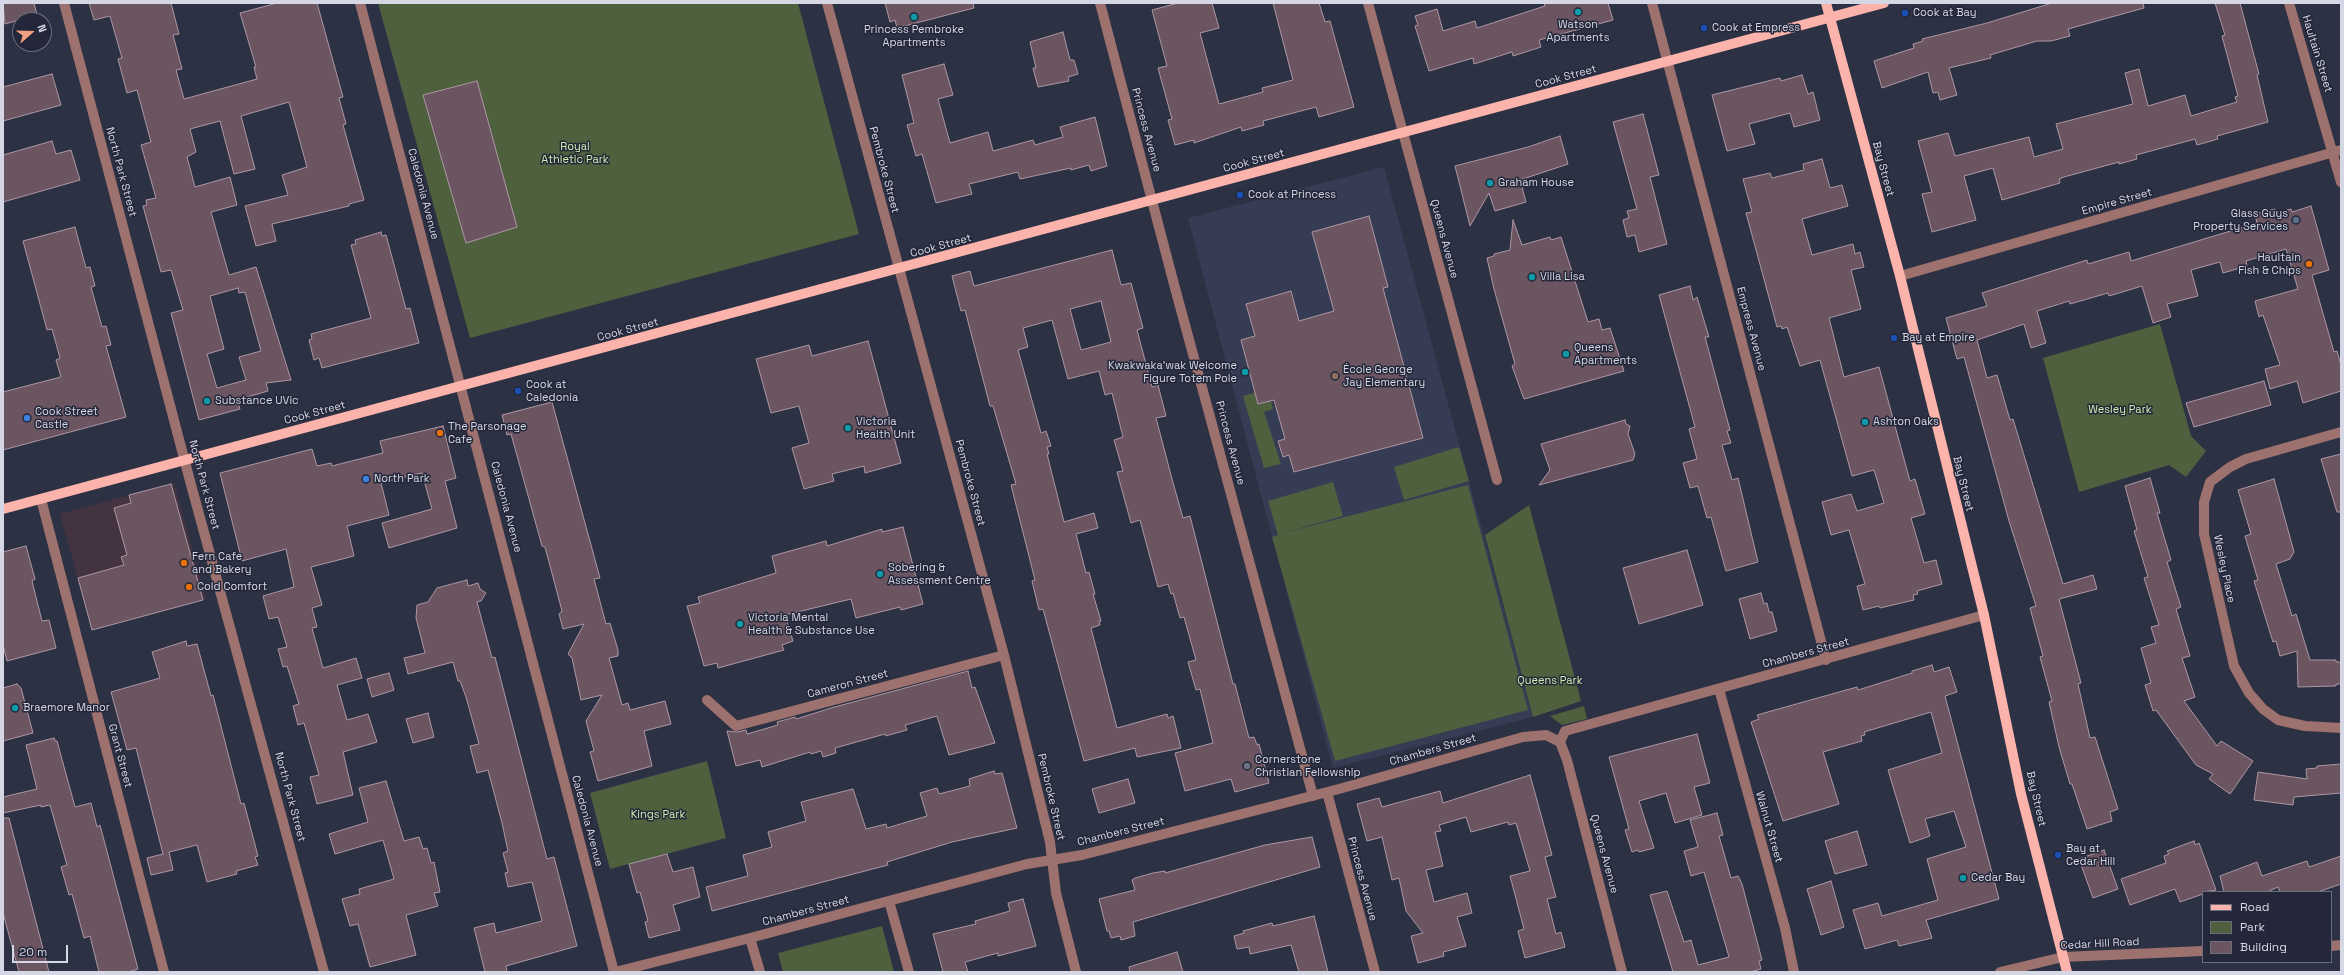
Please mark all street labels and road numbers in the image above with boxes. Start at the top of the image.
street label: Haultain Street [2299,14,2335,94]
street label: Cook Street [1534,62,1598,92]
street label: Princess Avenue [1128,86,1164,174]
street label: Pembroke Street [866,125,902,215]
street label: North Park Street [103,126,139,218]
street label: Bay Street [1869,140,1897,198]
street label: Cook Street [1222,146,1286,176]
street label: Caledonia Avenue [404,147,442,241]
street label: Empire Street [2080,186,2154,218]
street label: Queens Avenue [1427,198,1461,280]
street label: Cook Street [909,231,973,261]
street label: Empress Avenue [1733,286,1769,372]
street label: Cook Street [596,315,660,345]
street label: Cook Street [283,398,347,428]
street label: Princess Avenue [1212,399,1248,487]
street label: Pembroke Street [952,438,988,528]
street label: North Park Street [186,439,222,531]
street label: Bay Street [1950,455,1976,513]
street label: Caledonia Avenue [487,460,525,554]
street label: Wesley Place [2210,534,2238,604]
street label: Chambers Street [1761,635,1851,671]
street label: Cameron Street [806,667,890,701]
street label: Grant Street [105,723,135,789]
street label: Chambers Street [1388,731,1478,769]
street label: North Park Street [272,751,308,843]
street label: Pembroke Street [1035,752,1067,842]
street label: Bay Street [2023,770,2049,828]
street label: Caledonia Avenue [568,774,606,868]
street label: Walnut Street [1753,790,1785,864]
street label: Queens Avenue [1587,813,1621,895]
street label: Chambers Street [1076,815,1166,849]
street label: Princess Avenue [1344,835,1380,923]
street label: Chambers Street [761,893,851,929]
street label: Cedar Hill Road [2060,935,2140,953]

